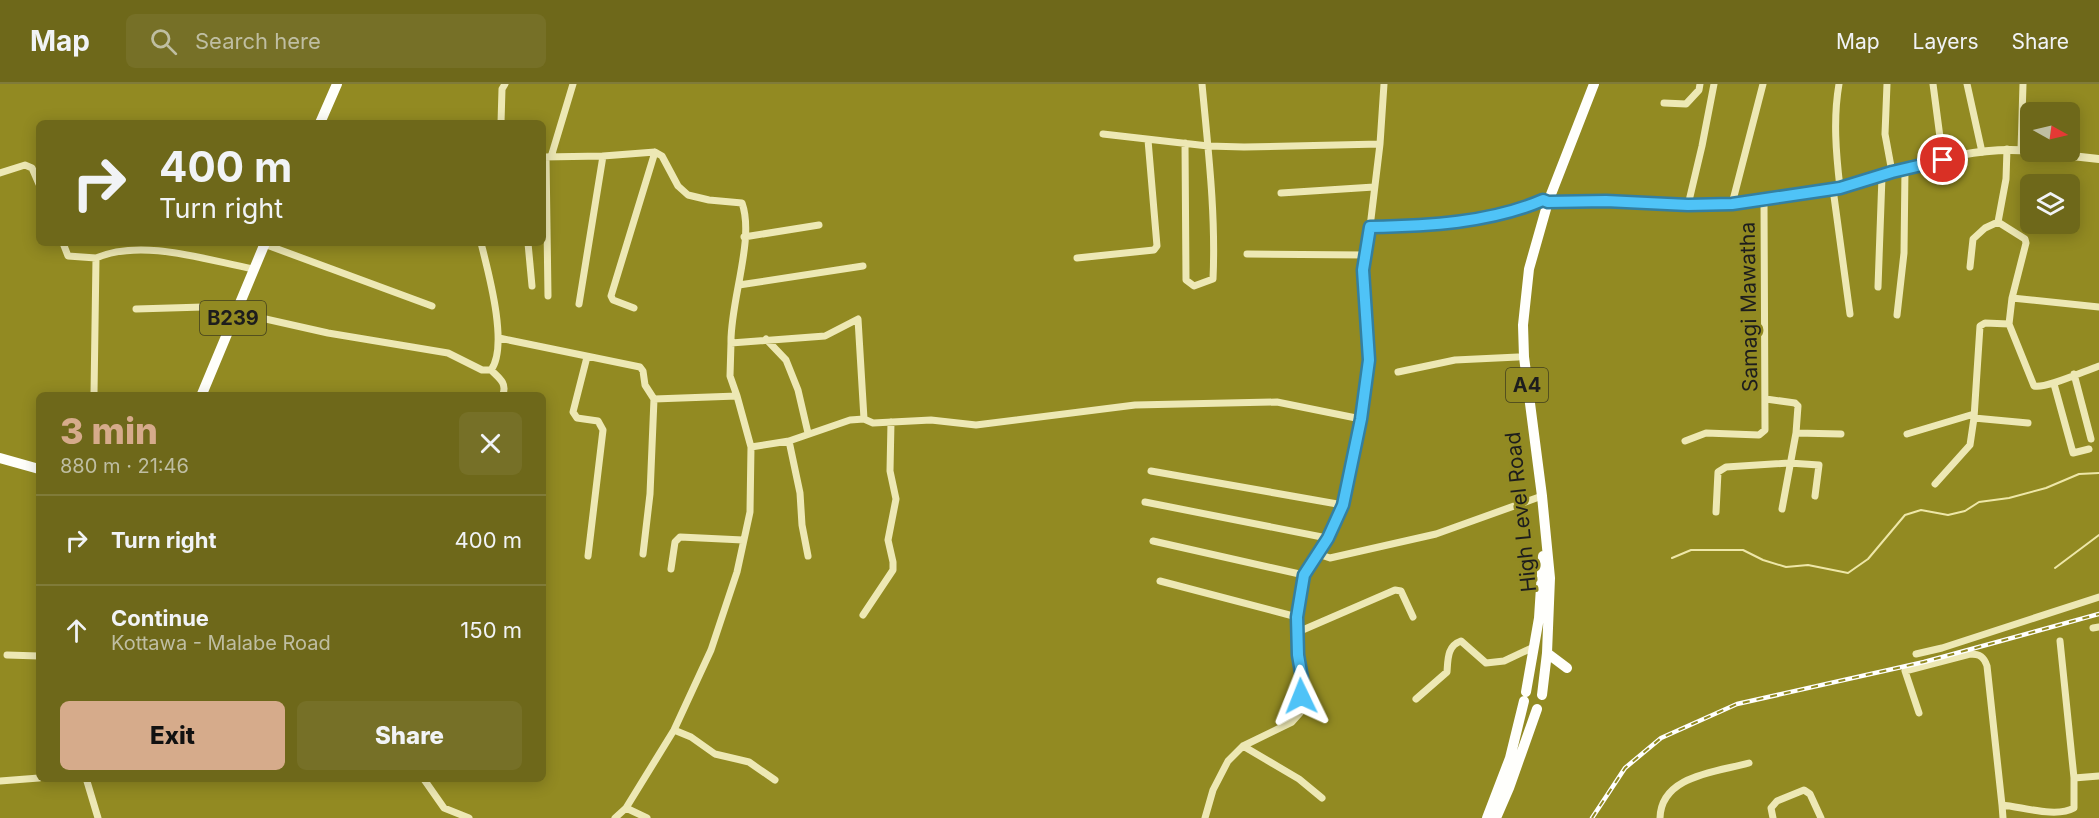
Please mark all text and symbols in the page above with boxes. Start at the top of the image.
search box [126,14,546,68]
text: Map [30,24,90,58]
icon: search [147,25,180,58]
text: Search here [195,28,321,54]
text: Map [1836,29,1880,54]
text: Layers [1913,29,1979,54]
text: Share [2012,29,2069,54]
north arrow [2020,102,2080,162]
map controls [2020,102,2080,234]
pin [1917,134,1968,185]
text: 400 m [159,141,292,192]
icon: arrive [1926,143,1959,176]
icon: right [60,144,138,222]
button: layers [2020,174,2080,234]
text: Turn right [159,192,283,225]
street label: Samagi Mawatha [1735,222,1762,392]
road number: B239 [200,301,266,335]
road number: A4 [1506,368,1548,402]
text: 3 min [60,409,158,453]
button: close [459,412,522,475]
street label: High Level Road [1500,431,1541,593]
text: 880 m · 21:46 [60,454,189,478]
icon: right [60,524,93,557]
text: Turn right [111,527,217,553]
text: 400 m [455,527,522,553]
text: Continue [111,605,209,631]
icon: ahead [60,614,93,647]
text: 150 m [460,617,522,643]
text: Kottawa - Malabe Road [111,631,331,655]
position arrow [1269,664,1333,728]
button: Exit [60,701,285,770]
button: Share [297,701,522,770]

